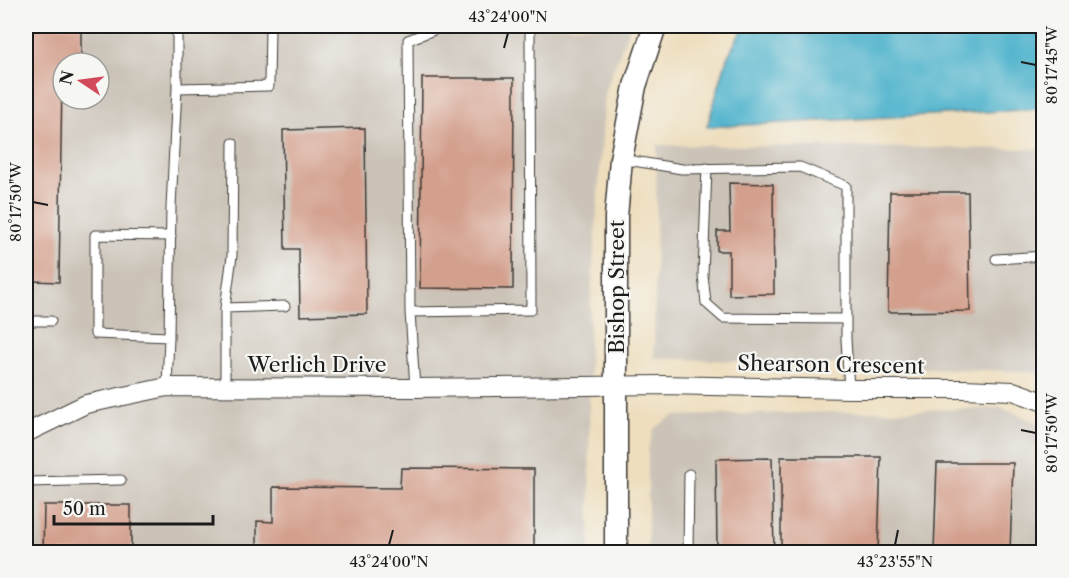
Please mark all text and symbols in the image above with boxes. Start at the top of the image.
text: 43°24'00"N [468,7,548,26]
text: 80°17'45"W [1042,25,1061,104]
north arrow [51,51,111,111]
text: N [55,69,78,87]
text: 80°17'50"W [6,161,25,242]
street label: Bishop Street [604,219,629,354]
street label: Shearson Crescent [737,350,925,379]
street label: Werlich Drive [247,352,386,377]
text: 80°17'50"W [1042,392,1061,473]
scale bar [54,488,213,526]
text: 50 m [63,498,106,520]
text: 43°24'00"N [349,552,429,571]
text: 43°23'55"N [857,552,933,571]

